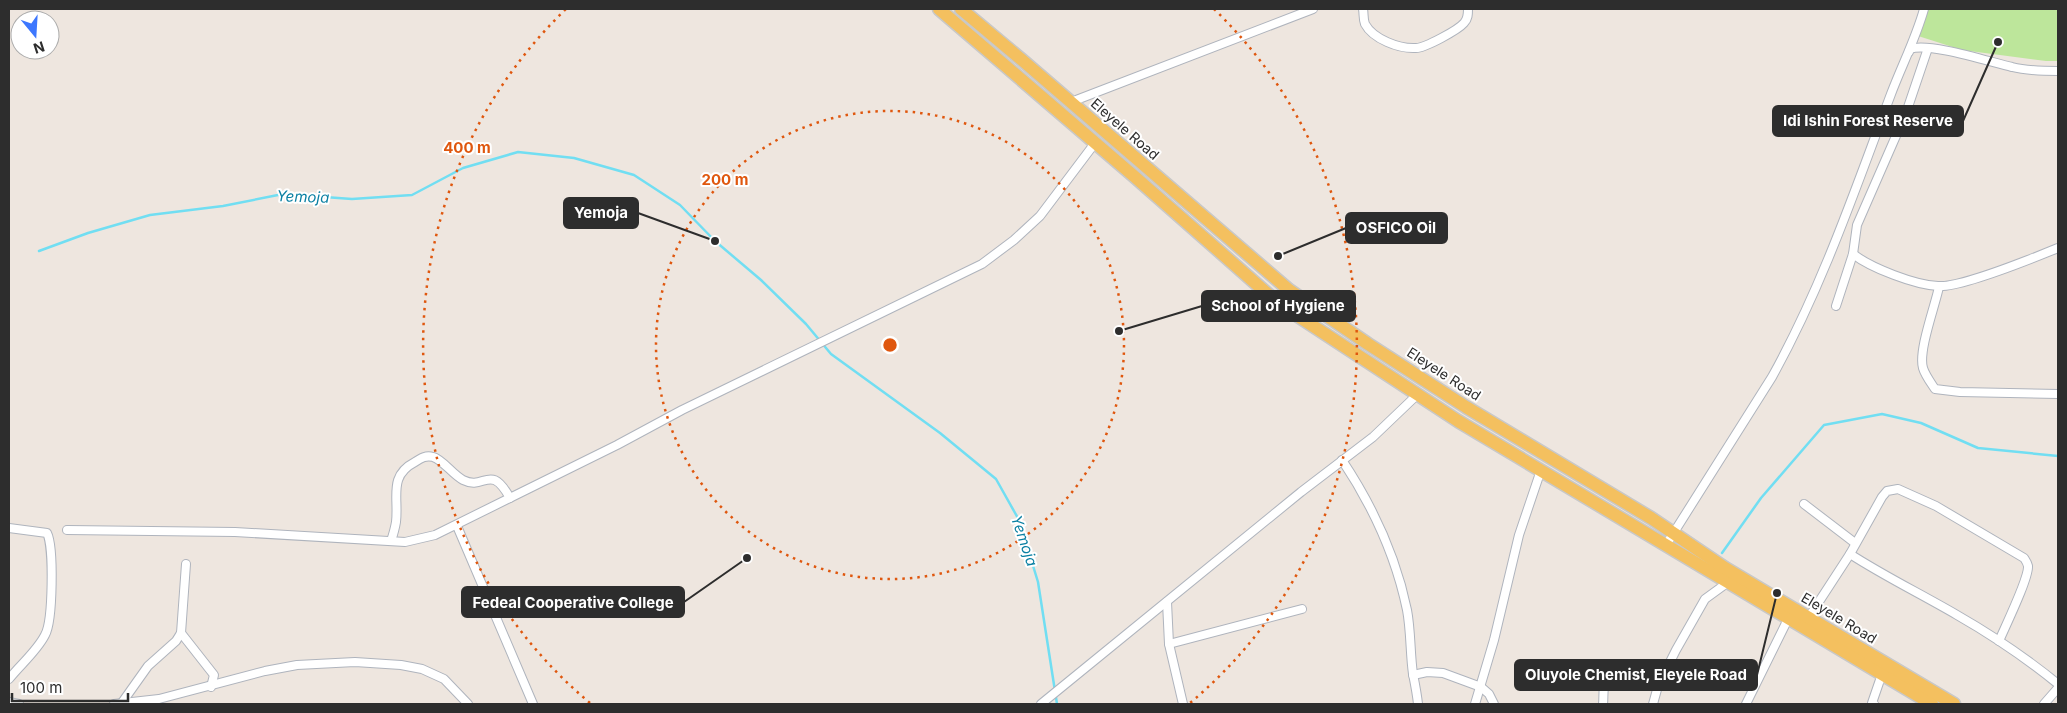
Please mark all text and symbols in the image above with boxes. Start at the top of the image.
north arrow [10,10,60,60]
text: N [31,38,47,58]
street label: Eleyele Road [1088,94,1163,163]
callout: Idi Ishin Forest Reserve [1773,106,1963,136]
text: Idi Ishin Forest Reserve [1783,111,1953,130]
text: 400 m [443,138,491,157]
text: 200 m [702,170,748,189]
water label: Yemoja [276,186,330,207]
callout: Yemoja [564,198,638,228]
text: Yemoja [574,203,628,222]
callout: OSFICO Oil [1346,213,1447,243]
text: OSFICO Oil [1356,218,1436,237]
callout: School of Hygiene [1202,291,1355,321]
text: School of Hygiene [1211,296,1345,315]
centre of rings [881,336,899,354]
street label: Eleyele Road [1404,343,1484,404]
water label: Yemoja [1007,513,1042,569]
callout: Fedeal Cooperative College [462,587,684,617]
street label: Eleyele Road [1799,588,1880,647]
text: Fedeal Cooperative College [472,593,674,612]
callout: Oluyole Chemist, Eleyele Road [1515,660,1757,690]
text: Oluyole Chemist, Eleyele Road [1525,665,1747,684]
scale bar [12,670,129,702]
text: 100 m [20,678,62,697]

